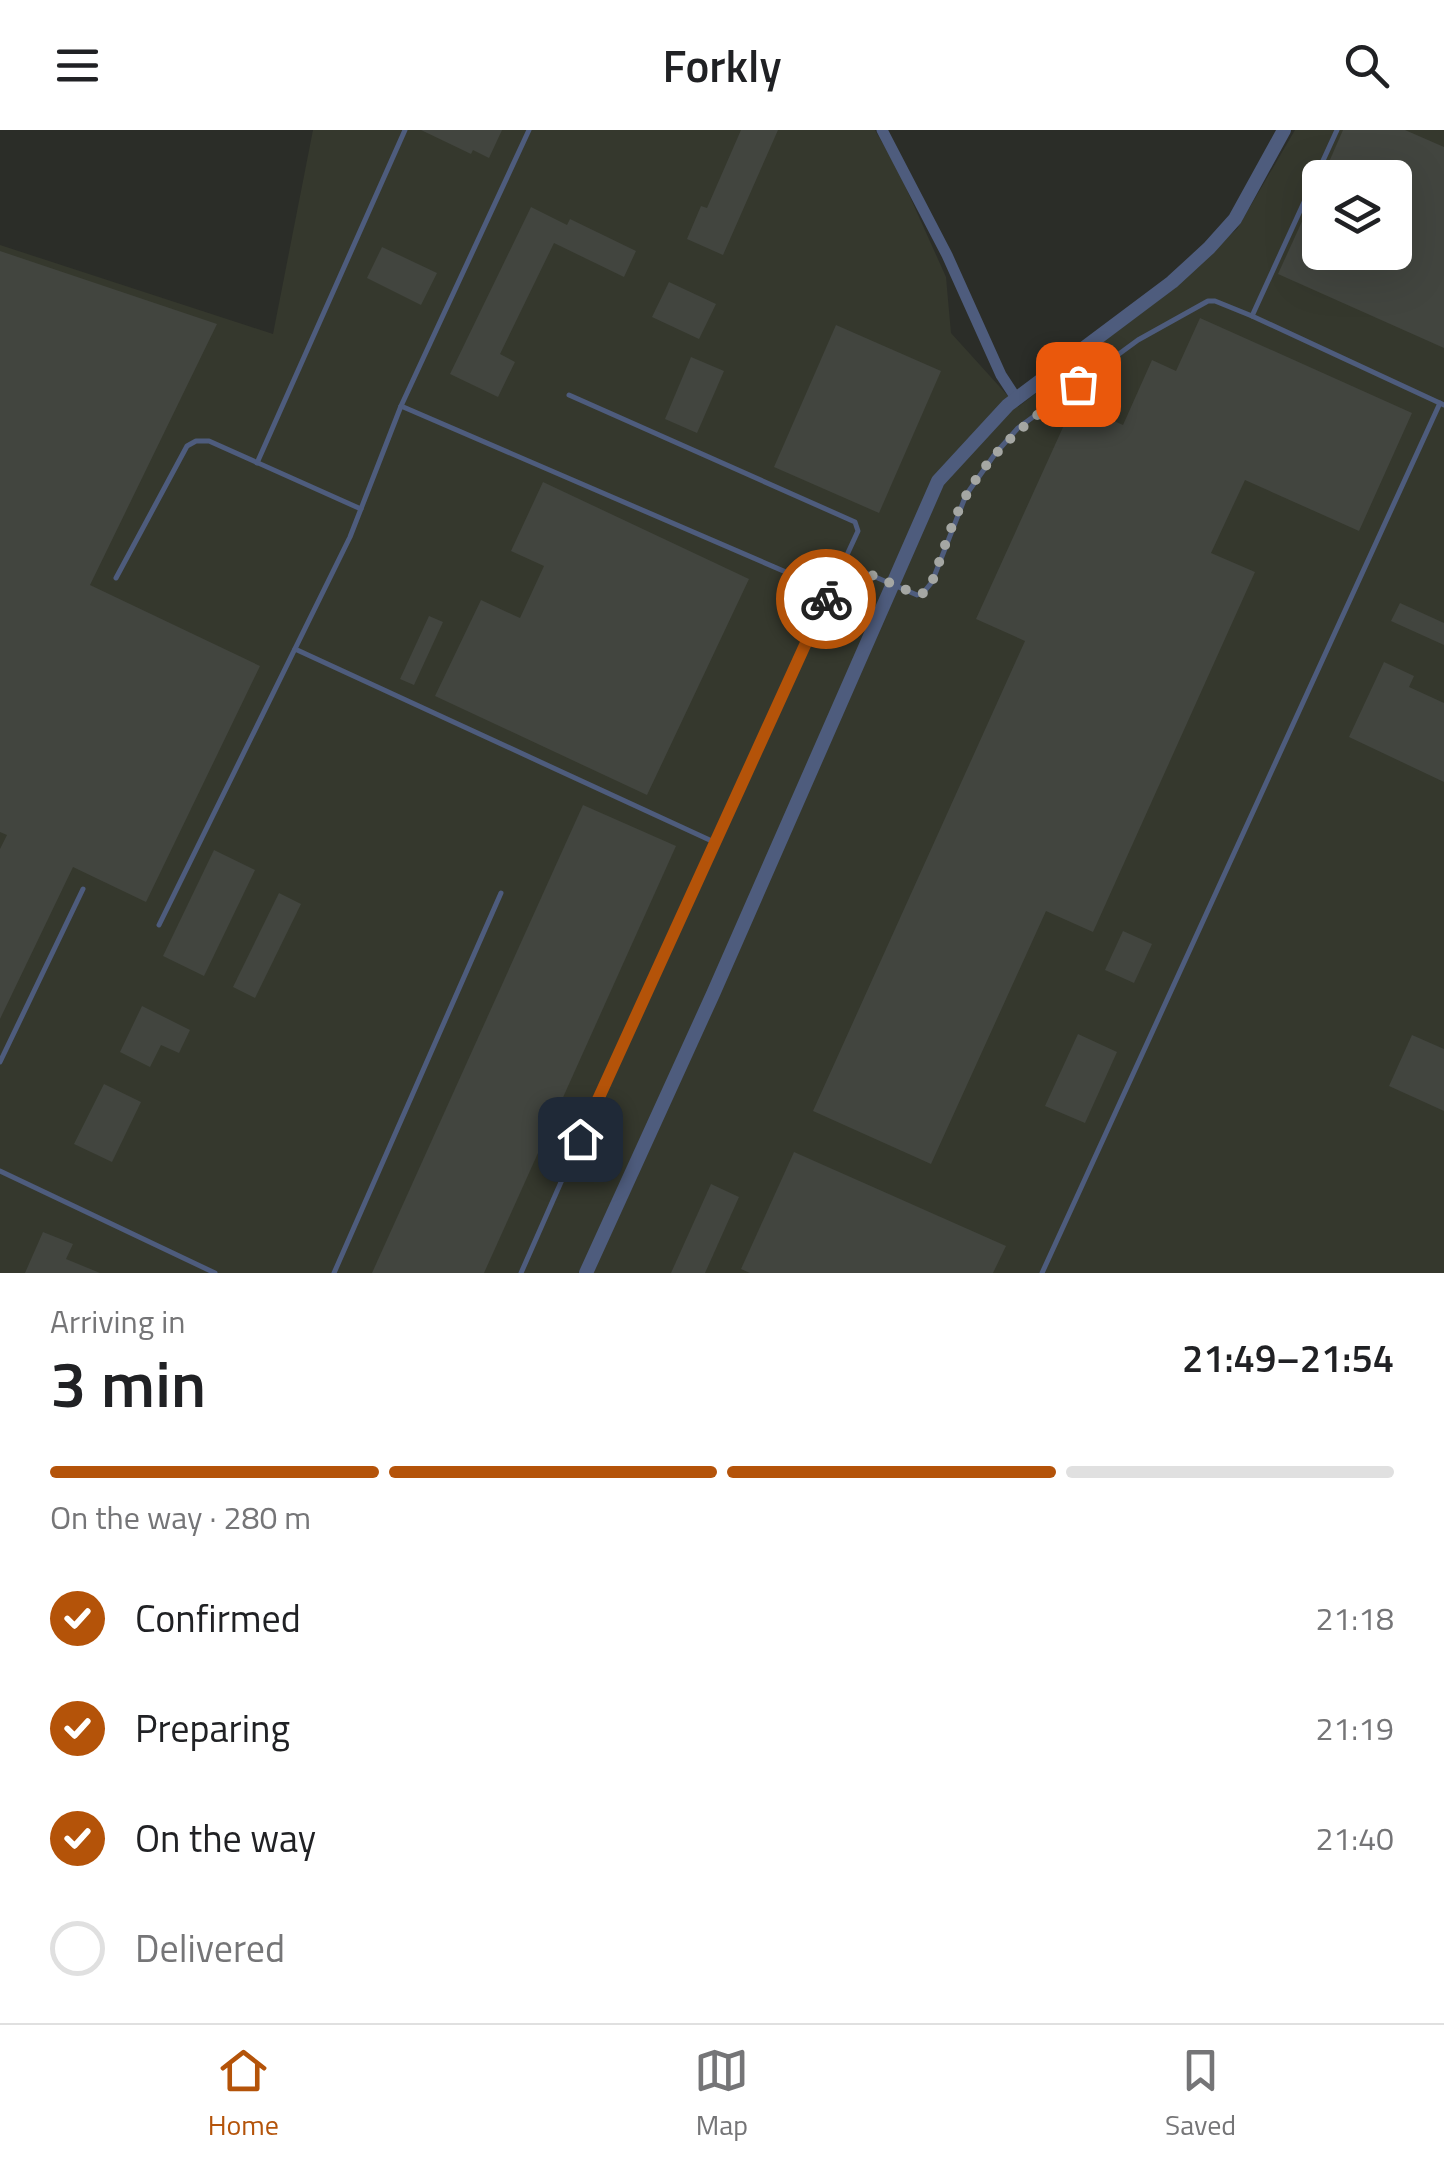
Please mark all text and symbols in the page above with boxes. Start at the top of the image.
text: Forkly [662,31,782,99]
icon: menu [50,38,105,93]
icon: search [1339,38,1394,93]
map controls [1302,160,1412,270]
button: layers [1302,160,1412,270]
pin [1036,342,1121,427]
icon: bag [1051,357,1106,412]
courier [776,549,876,649]
icon: bike [799,572,854,627]
pin [538,1097,623,1182]
icon: home [553,1112,608,1167]
text: Arriving in [50,1297,186,1345]
text: 21:49–21:54 [1182,1329,1394,1387]
text: 3 min [50,1333,206,1432]
text: On the way · 280 m [50,1493,311,1541]
text: Confirmed [135,1589,301,1647]
icon: check [50,1591,105,1646]
text: 21:18 [1315,1594,1394,1642]
text: Preparing [135,1699,290,1757]
icon: check [50,1701,105,1756]
text: 21:19 [1315,1704,1394,1752]
text: On the way [135,1809,316,1867]
icon: check [50,1811,105,1866]
text: 21:40 [1315,1814,1394,1862]
text: Delivered [135,1919,285,1977]
tab: Home [208,2043,279,2146]
tab: Map [694,2043,749,2146]
tab: Saved [1165,2043,1236,2146]

